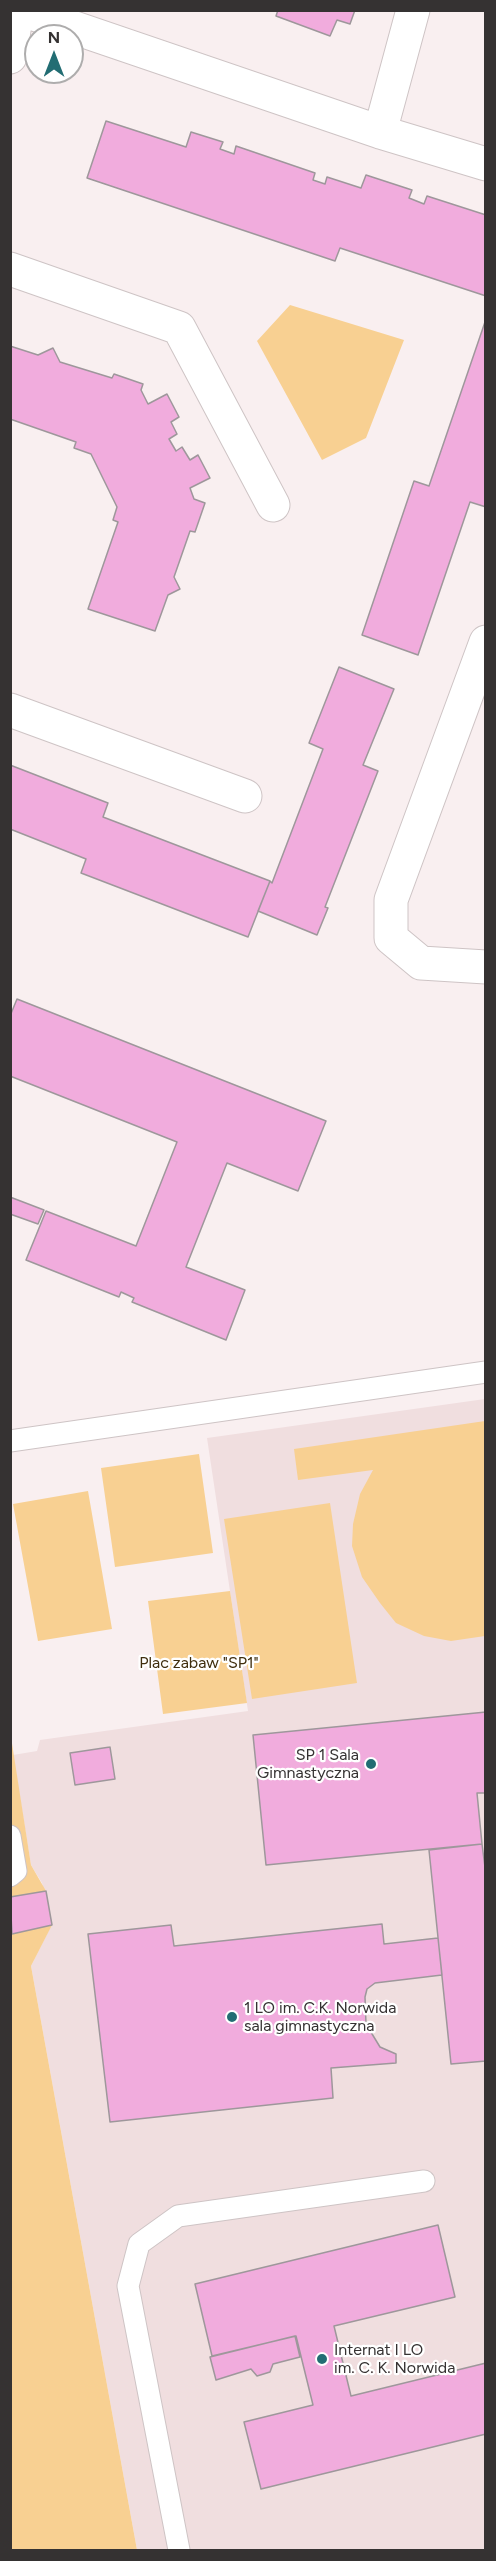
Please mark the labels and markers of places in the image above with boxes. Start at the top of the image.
place label: SP 1 Sala Gimnastyczna [257,1745,359,1783]
marker: SP 1 Sala Gimnastyczna [364,1757,378,1771]
place label: 1 LO im. C.K. Norwida sala gimnastyczna [244,1998,396,2036]
marker: 1 LO im. C.K. Norwida sala gimnastyczna [225,2010,239,2024]
place label: Internat I LO im. C. K. Norwida [334,2340,455,2378]
marker: Internat I LO im. C. K. Norwida [315,2352,329,2366]

